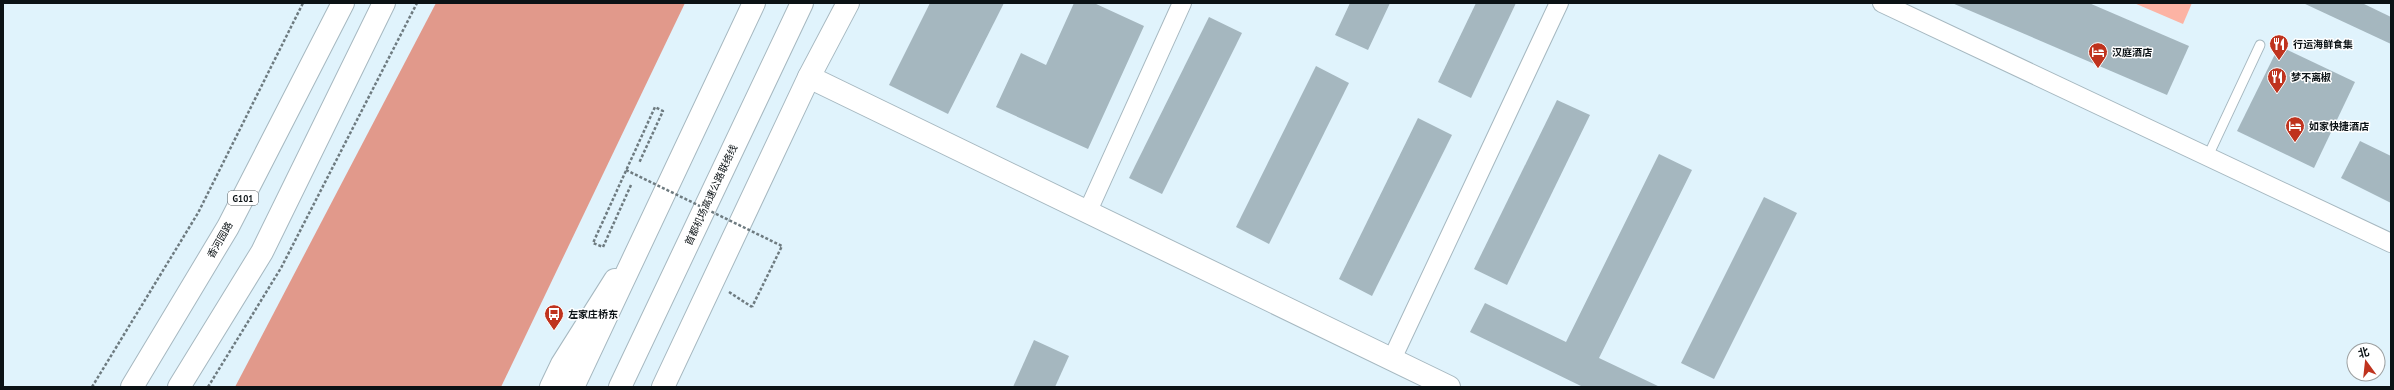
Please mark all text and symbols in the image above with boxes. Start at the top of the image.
restaurant icon: 行运海鲜食集 [2268,33,2290,61]
place label: 行运海鲜食集 [2293,38,2353,51]
hotel icon: 汉庭酒店 [2087,41,2109,69]
place label: 汉庭酒店 [2112,46,2152,59]
restaurant icon: 梦不离椒 [2266,66,2288,94]
place label: 梦不离椒 [2291,71,2331,84]
hotel icon: 如家快捷酒店 [2284,115,2306,143]
place label: 如家快捷酒店 [2309,120,2369,133]
street label: 首都机场高速公路联络线 [682,142,740,248]
road number: G101 [228,191,258,205]
street label: 香河园路 [204,219,236,261]
bus stop icon: 左家庄桥东 [543,303,565,331]
place label: 左家庄桥东 [568,308,618,321]
north arrow [2346,342,2386,382]
text: 北 [2356,344,2371,361]

